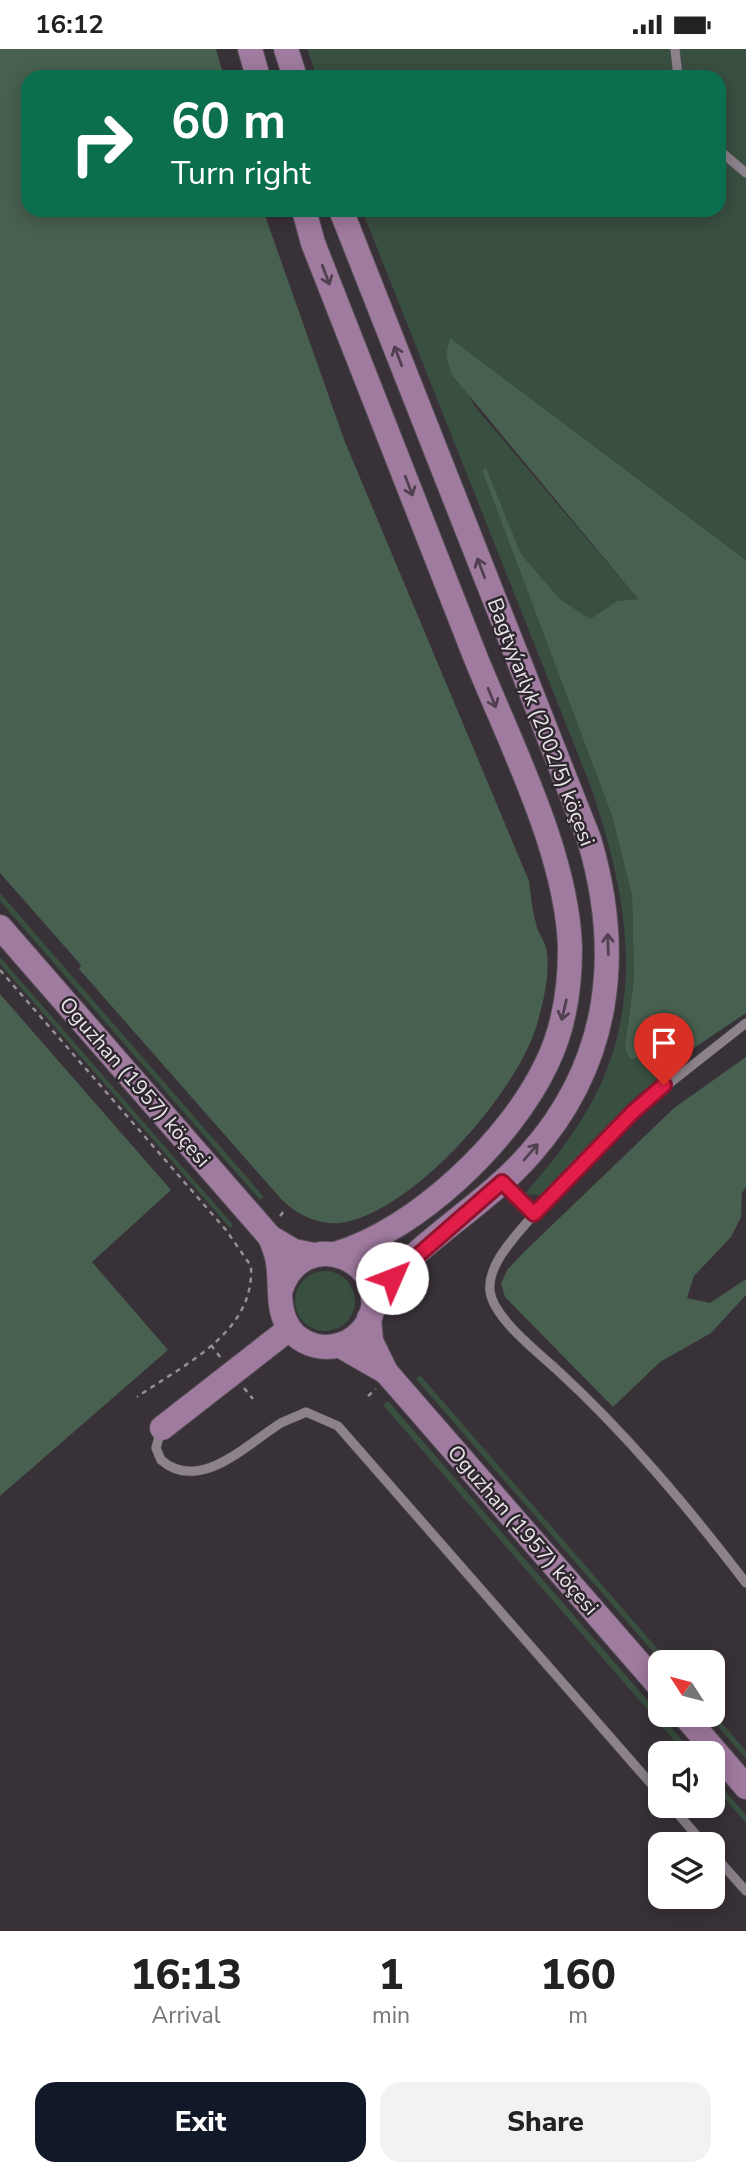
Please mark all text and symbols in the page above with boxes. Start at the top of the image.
text: 16:12 [35,7,104,42]
text: 60 m [171,88,286,155]
icon: right [56,98,147,189]
text: Turn right [171,152,311,195]
one-way arrow [320,263,333,285]
one-way arrow [390,346,403,367]
one-way arrow [403,475,416,497]
one-way arrow [473,557,486,579]
street label: Bagtyýarlyk (2002/5) köçesi [481,594,601,850]
one-way arrow [486,687,499,708]
one-way arrow [601,933,615,956]
street label: Oguzhan (1957) köçesi [53,991,217,1173]
one-way arrow [557,998,570,1021]
pin [634,1013,694,1085]
icon: arrive [645,1024,683,1062]
one-way arrow [523,1143,539,1161]
position arrow [355,1241,429,1315]
street label: Oguzhan (1957) köçesi [441,1439,605,1621]
north arrow [648,1650,724,1727]
map controls [648,1650,725,1909]
button: sound [648,1741,725,1818]
button: layers [648,1832,725,1909]
text: 16:13 [130,1947,242,2004]
text: 1 [378,1947,404,2004]
text: 160 [540,1947,616,2004]
text: Arrival [151,2000,221,2031]
text: min [372,2000,410,2031]
text: m [568,2000,588,2031]
button: Exit [35,2082,366,2162]
button: Share [380,2082,711,2162]

